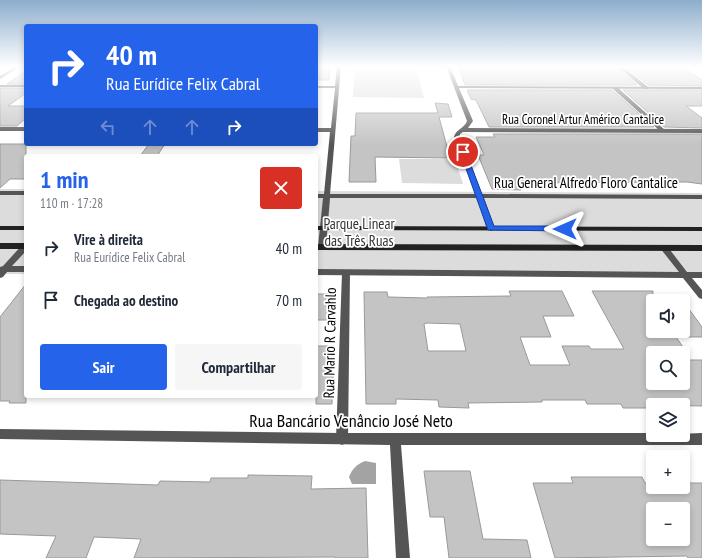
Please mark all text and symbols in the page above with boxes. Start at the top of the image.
text: 40 m [106,36,157,73]
icon: right [40,40,92,92]
text: Rua Eurídice Felix Cabral [106,72,260,95]
street label: Rua Coronel Artur Américo Cantalice [502,111,664,128]
icon: left [97,116,119,138]
icon: ahead [139,116,161,138]
icon: ahead [181,116,203,138]
icon: right [223,116,245,138]
pin [446,135,480,169]
icon: arrive [452,141,474,163]
text: 1 min [40,164,88,195]
button: close [260,167,302,209]
street label: Rua General Alfredo Floro Cantalice [494,173,678,192]
text: 110 m · 17:28 [40,195,103,212]
position arrow [544,208,586,250]
park label: Parque Linear das Três Ruas [323,214,395,250]
text: Vire à direita [74,230,143,249]
icon: right [40,237,62,259]
text: 40 m [276,239,302,258]
text: Rua Eurídice Felix Cabral [74,249,185,266]
street label: Rua Mario R Carvahlo [319,287,340,399]
icon: arrive [40,289,62,311]
text: Chegada ao destino [74,291,178,310]
text: 70 m [276,291,302,310]
map controls [646,294,690,546]
button: sound [646,294,690,338]
button: Sair [40,344,167,390]
button: Compartilhar [175,344,302,390]
button: search [646,346,690,390]
button: layers [646,398,690,442]
street label: Rua Bancário Venâncio José Neto [249,409,453,432]
button: + [646,450,690,494]
button: − [646,502,690,546]

